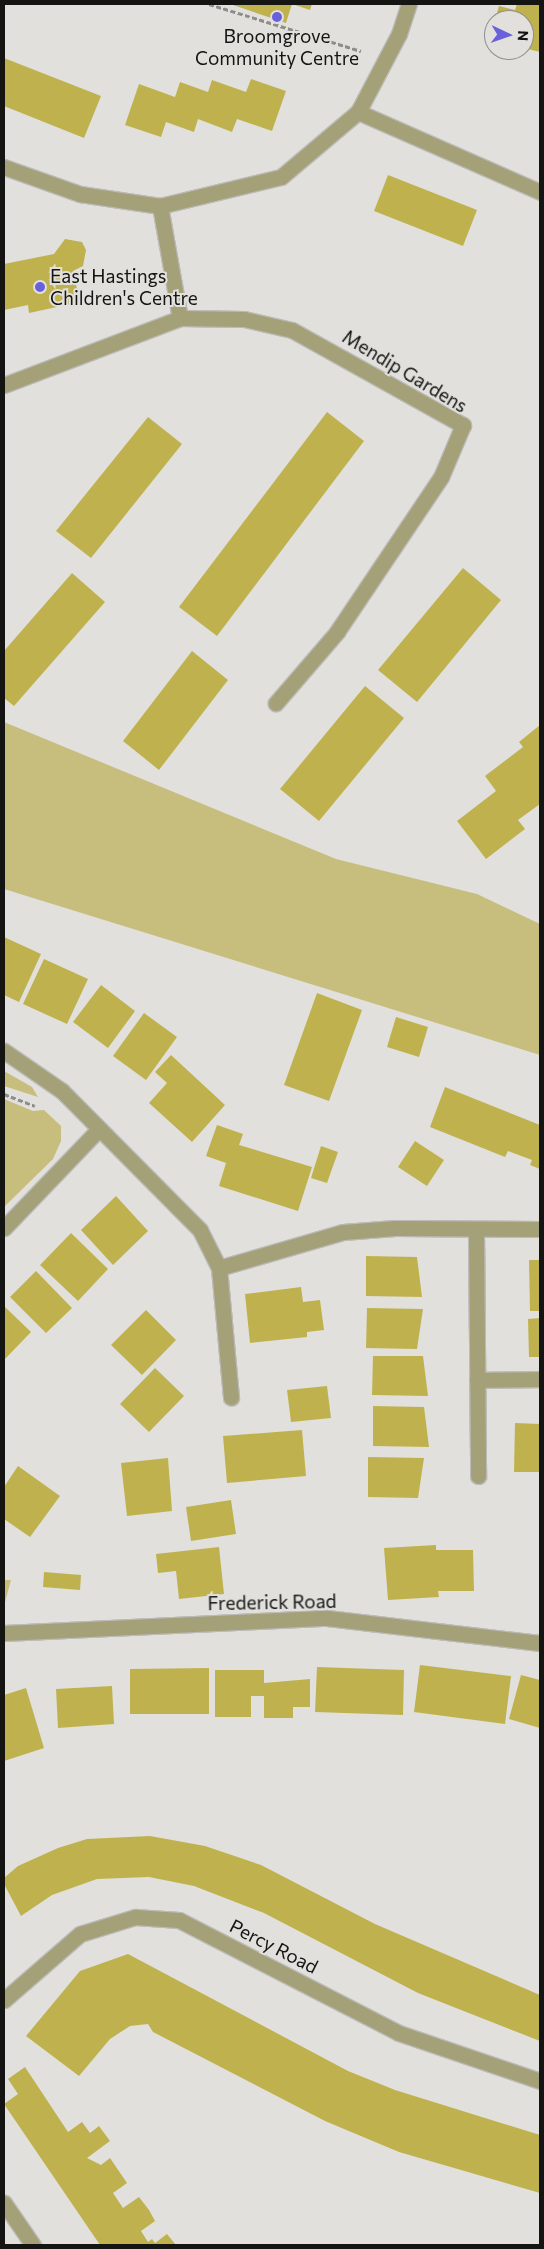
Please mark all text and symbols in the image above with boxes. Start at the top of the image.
north arrow [484,10,534,60]
marker: Broomgrove Community Centre [271,11,283,23]
place label: Broomgrove Community Centre [195,25,359,69]
text: N [515,30,532,41]
place label: East Hastings Children's Centre [50,265,198,309]
marker: East Hastings Children's Centre [34,281,46,293]
street label: Mendip Gardens [339,325,471,417]
street label: Frederick Road [207,1589,337,1615]
street label: Percy Road [226,1914,322,1978]

